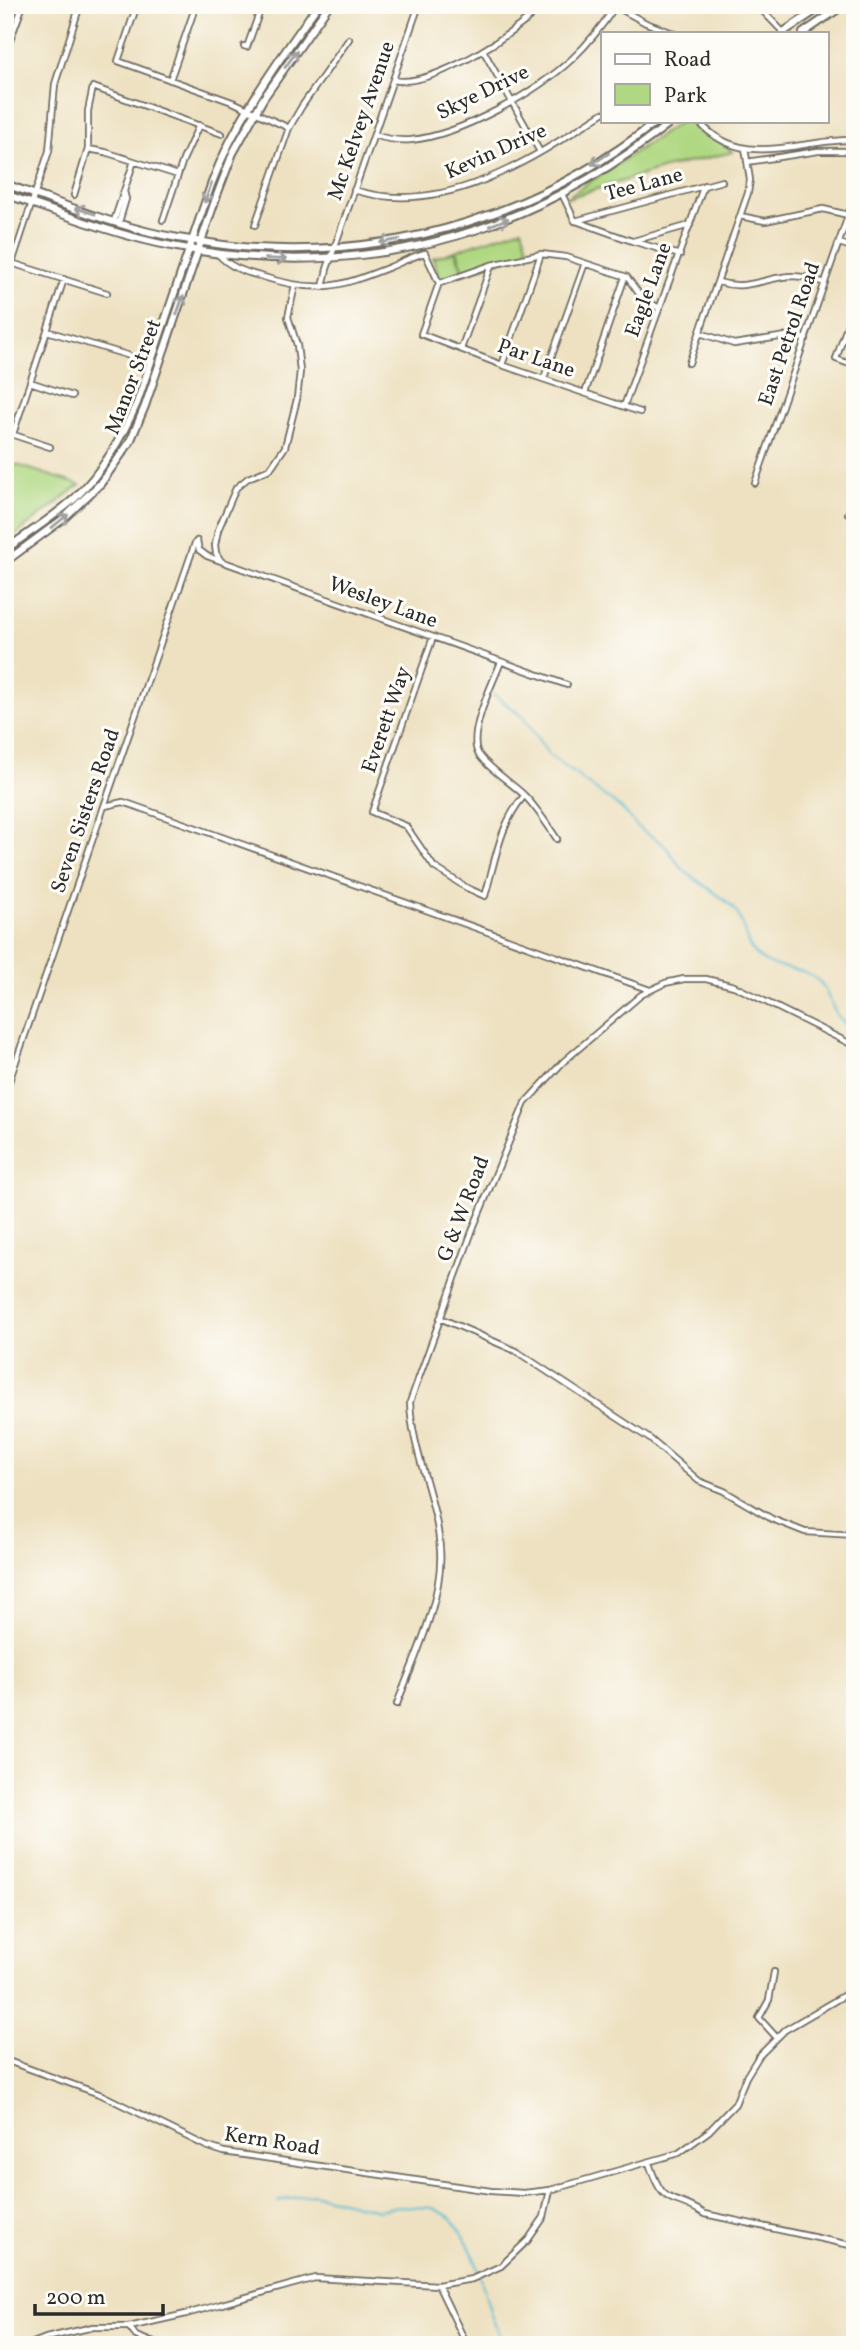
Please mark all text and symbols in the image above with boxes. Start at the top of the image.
legend [601,32,828,122]
street label: Mc Kelvey Avenue [321,37,403,204]
text: Road [664,46,711,75]
one-way arrow [284,50,298,69]
street label: Skye Drive [432,58,534,128]
text: Park [664,82,707,111]
street label: Kevin Drive [441,117,552,187]
one-way arrow [591,152,611,166]
street label: Tee Lane [602,161,686,209]
one-way arrow [201,182,213,204]
one-way arrow [75,204,97,216]
one-way arrow [487,215,509,228]
one-way arrow [379,235,402,249]
street label: Eagle Lane [618,239,680,341]
one-way arrow [264,252,287,265]
street label: East Petrol Road [752,258,828,410]
one-way arrow [175,295,187,317]
street label: Manor Street [99,315,169,439]
street label: Par Lane [493,332,579,386]
one-way arrow [50,513,68,528]
street label: Wesley Lane [324,570,442,636]
street label: Everett Way [355,662,419,777]
street label: Seven Sisters Road [44,725,128,897]
street label: G & W Road [431,1152,497,1266]
street label: Kern Road [222,2120,322,2164]
scale bar [35,2273,163,2317]
text: 200 m [46,2284,106,2313]

